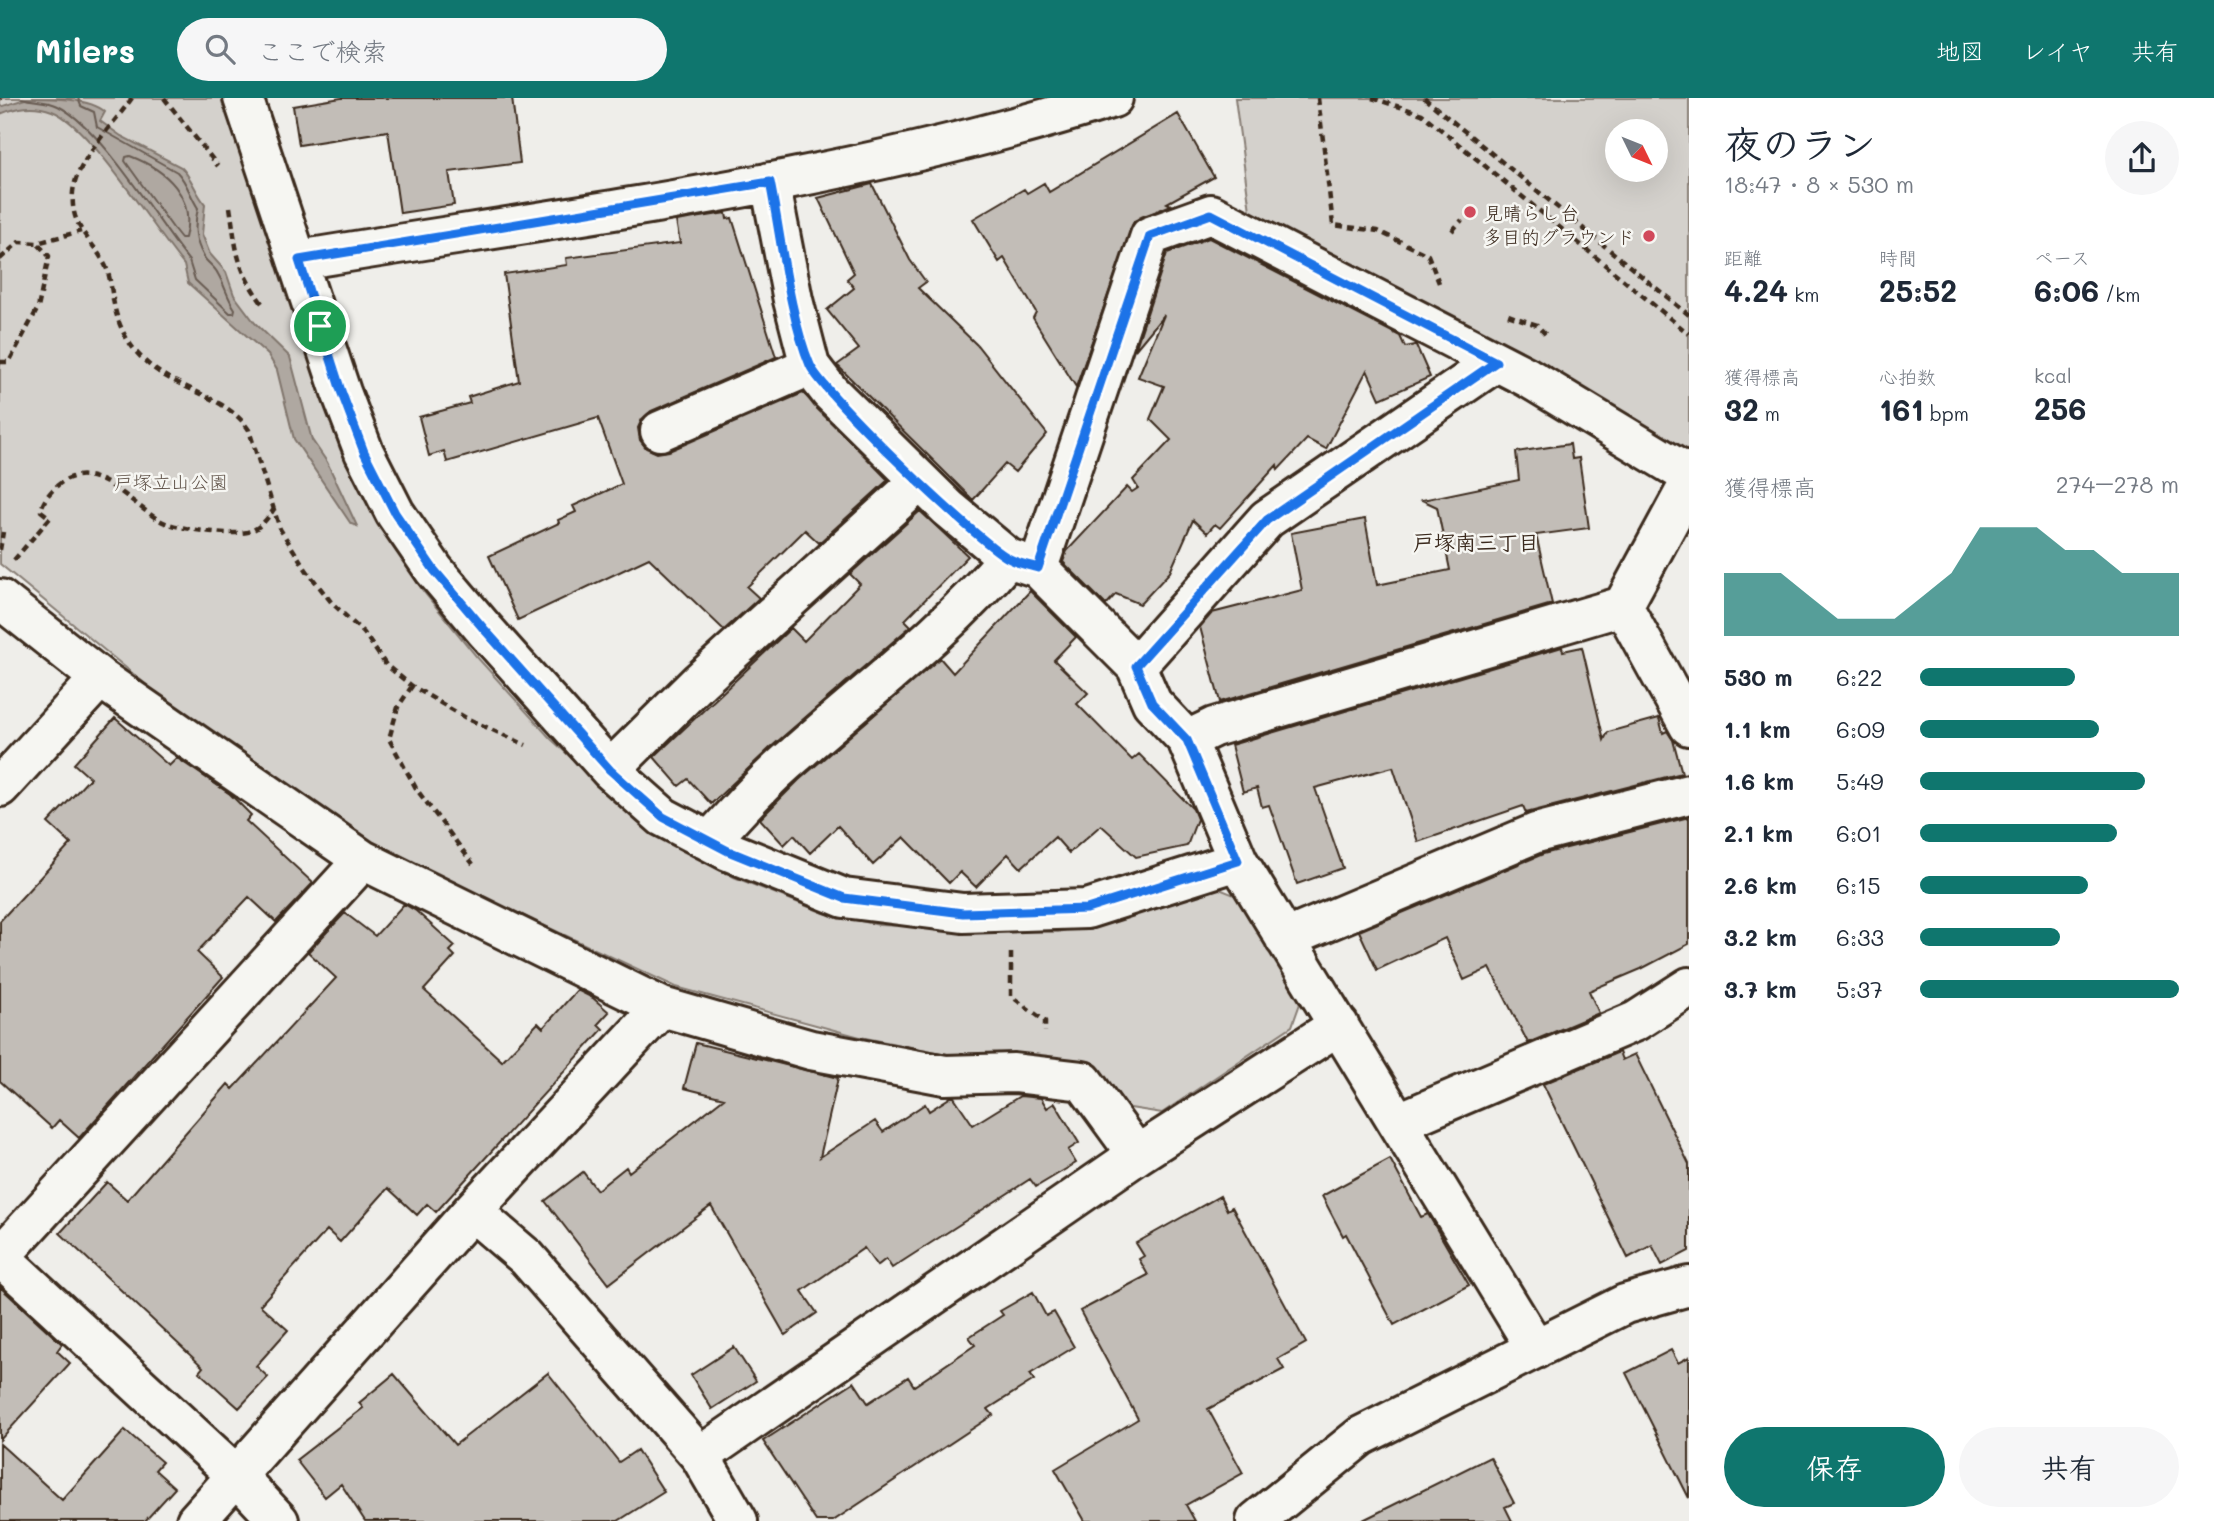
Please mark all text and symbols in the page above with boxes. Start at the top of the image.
search box [177,18,667,81]
text: Milers [35,28,135,71]
icon: search [201,30,239,68]
text: ここで検索 [257,34,387,68]
text: 地図 [1936,35,1984,66]
text: レイヤ [2022,35,2093,66]
text: 共有 [2131,35,2179,66]
text: 夜のラン [1724,118,1876,168]
north arrow [1605,119,1668,182]
map controls [1605,119,1668,182]
button: share [2105,121,2179,195]
text: 18:47 · 8 × 530 m [1724,169,1914,199]
place label: 見晴らし台 [1484,200,1579,225]
marker: 見晴らし台 [1462,204,1478,220]
place label: 多目的グラウンド [1483,224,1635,249]
marker: 多目的グラウンド [1641,228,1657,244]
text: 距離 [1724,245,1762,270]
text: 時間 [1879,245,1917,270]
text: ペース [2034,245,2090,270]
text: 4.24 [1724,270,1788,310]
text: 25:52 [1879,270,1957,310]
text: 6:06 [2034,270,2099,310]
text: km [1788,282,1819,307]
text: /km [2099,282,2140,307]
pin [290,296,350,356]
icon: arrive [301,307,339,345]
text: kcal [2034,363,2072,388]
text: 獲得標高 [1724,364,1800,389]
text: 心拍数 [1879,364,1936,389]
text: 256 [2034,388,2086,428]
text: 32 [1724,389,1759,429]
text: 161 [1879,389,1924,429]
text: m [1759,401,1780,426]
text: bpm [1924,401,1969,426]
park label: 戸塚立山公園 [114,469,228,494]
text: 274–278 m [2056,469,2179,499]
text: 獲得標高 [1724,472,1816,502]
district label: 戸塚南三丁目 [1413,528,1539,555]
text: 530 m [1724,662,1793,692]
text: 6:22 [1836,662,1883,692]
text: 1.1 km [1724,714,1790,744]
text: 6:09 [1836,714,1885,744]
text: 1.6 km [1724,766,1794,796]
text: 5:49 [1836,766,1884,796]
text: 2.1 km [1724,818,1793,848]
text: 6:01 [1836,818,1882,848]
text: 2.6 km [1724,870,1797,900]
text: 6:15 [1836,870,1881,900]
text: 3.2 km [1724,922,1797,952]
text: 6:33 [1836,922,1884,952]
text: 3.7 km [1724,974,1797,1004]
text: 5:37 [1836,974,1883,1004]
button: 保存 [1724,1427,1945,1507]
button: 共有 [1959,1427,2179,1507]

